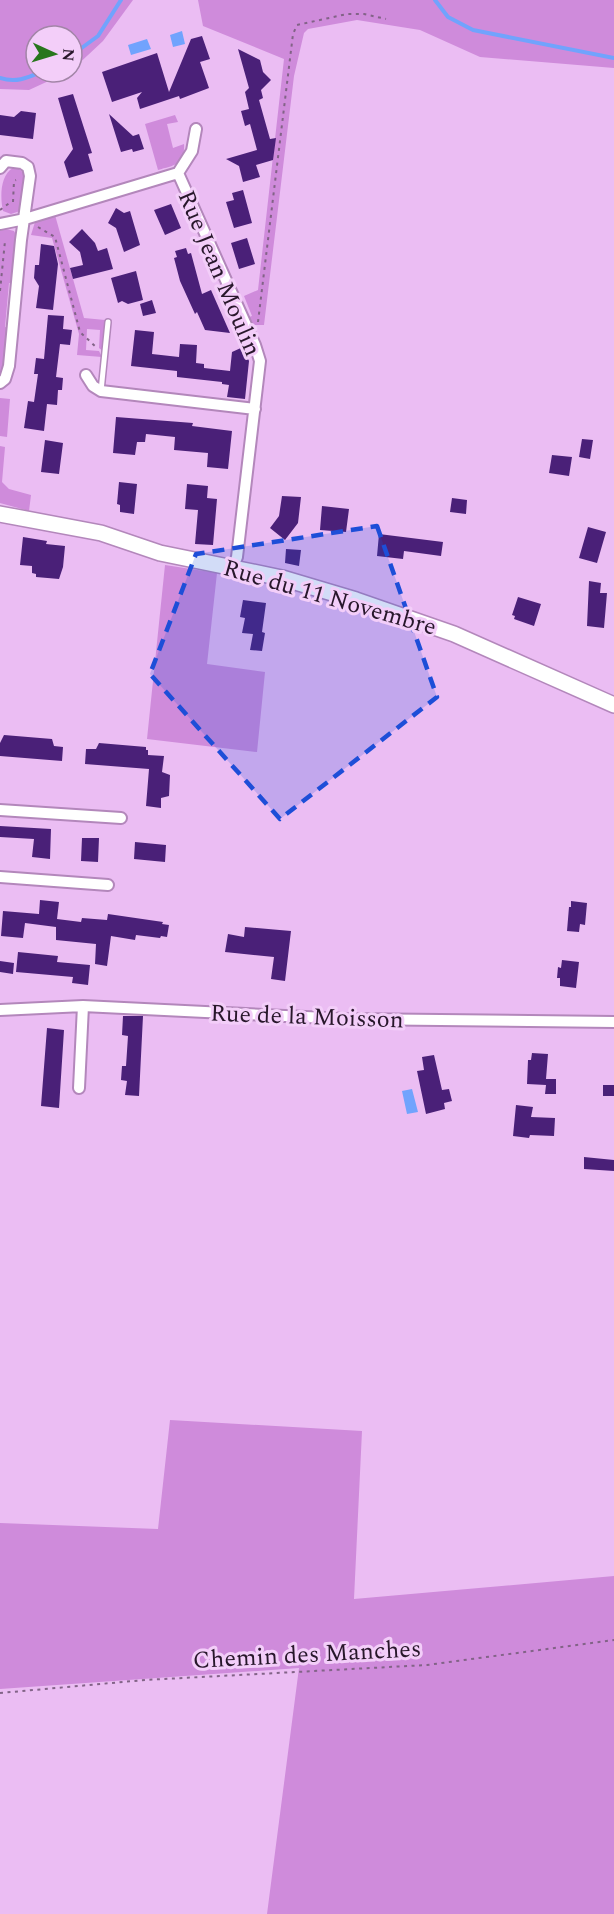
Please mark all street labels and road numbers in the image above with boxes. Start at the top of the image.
street label: Rue Jean Moulin [168,185,270,362]
street label: Rue du 11 Novembre [219,550,440,646]
street label: Rue de la Moisson [210,996,404,1038]
street label: Chemin des Manches [192,1631,422,1679]

